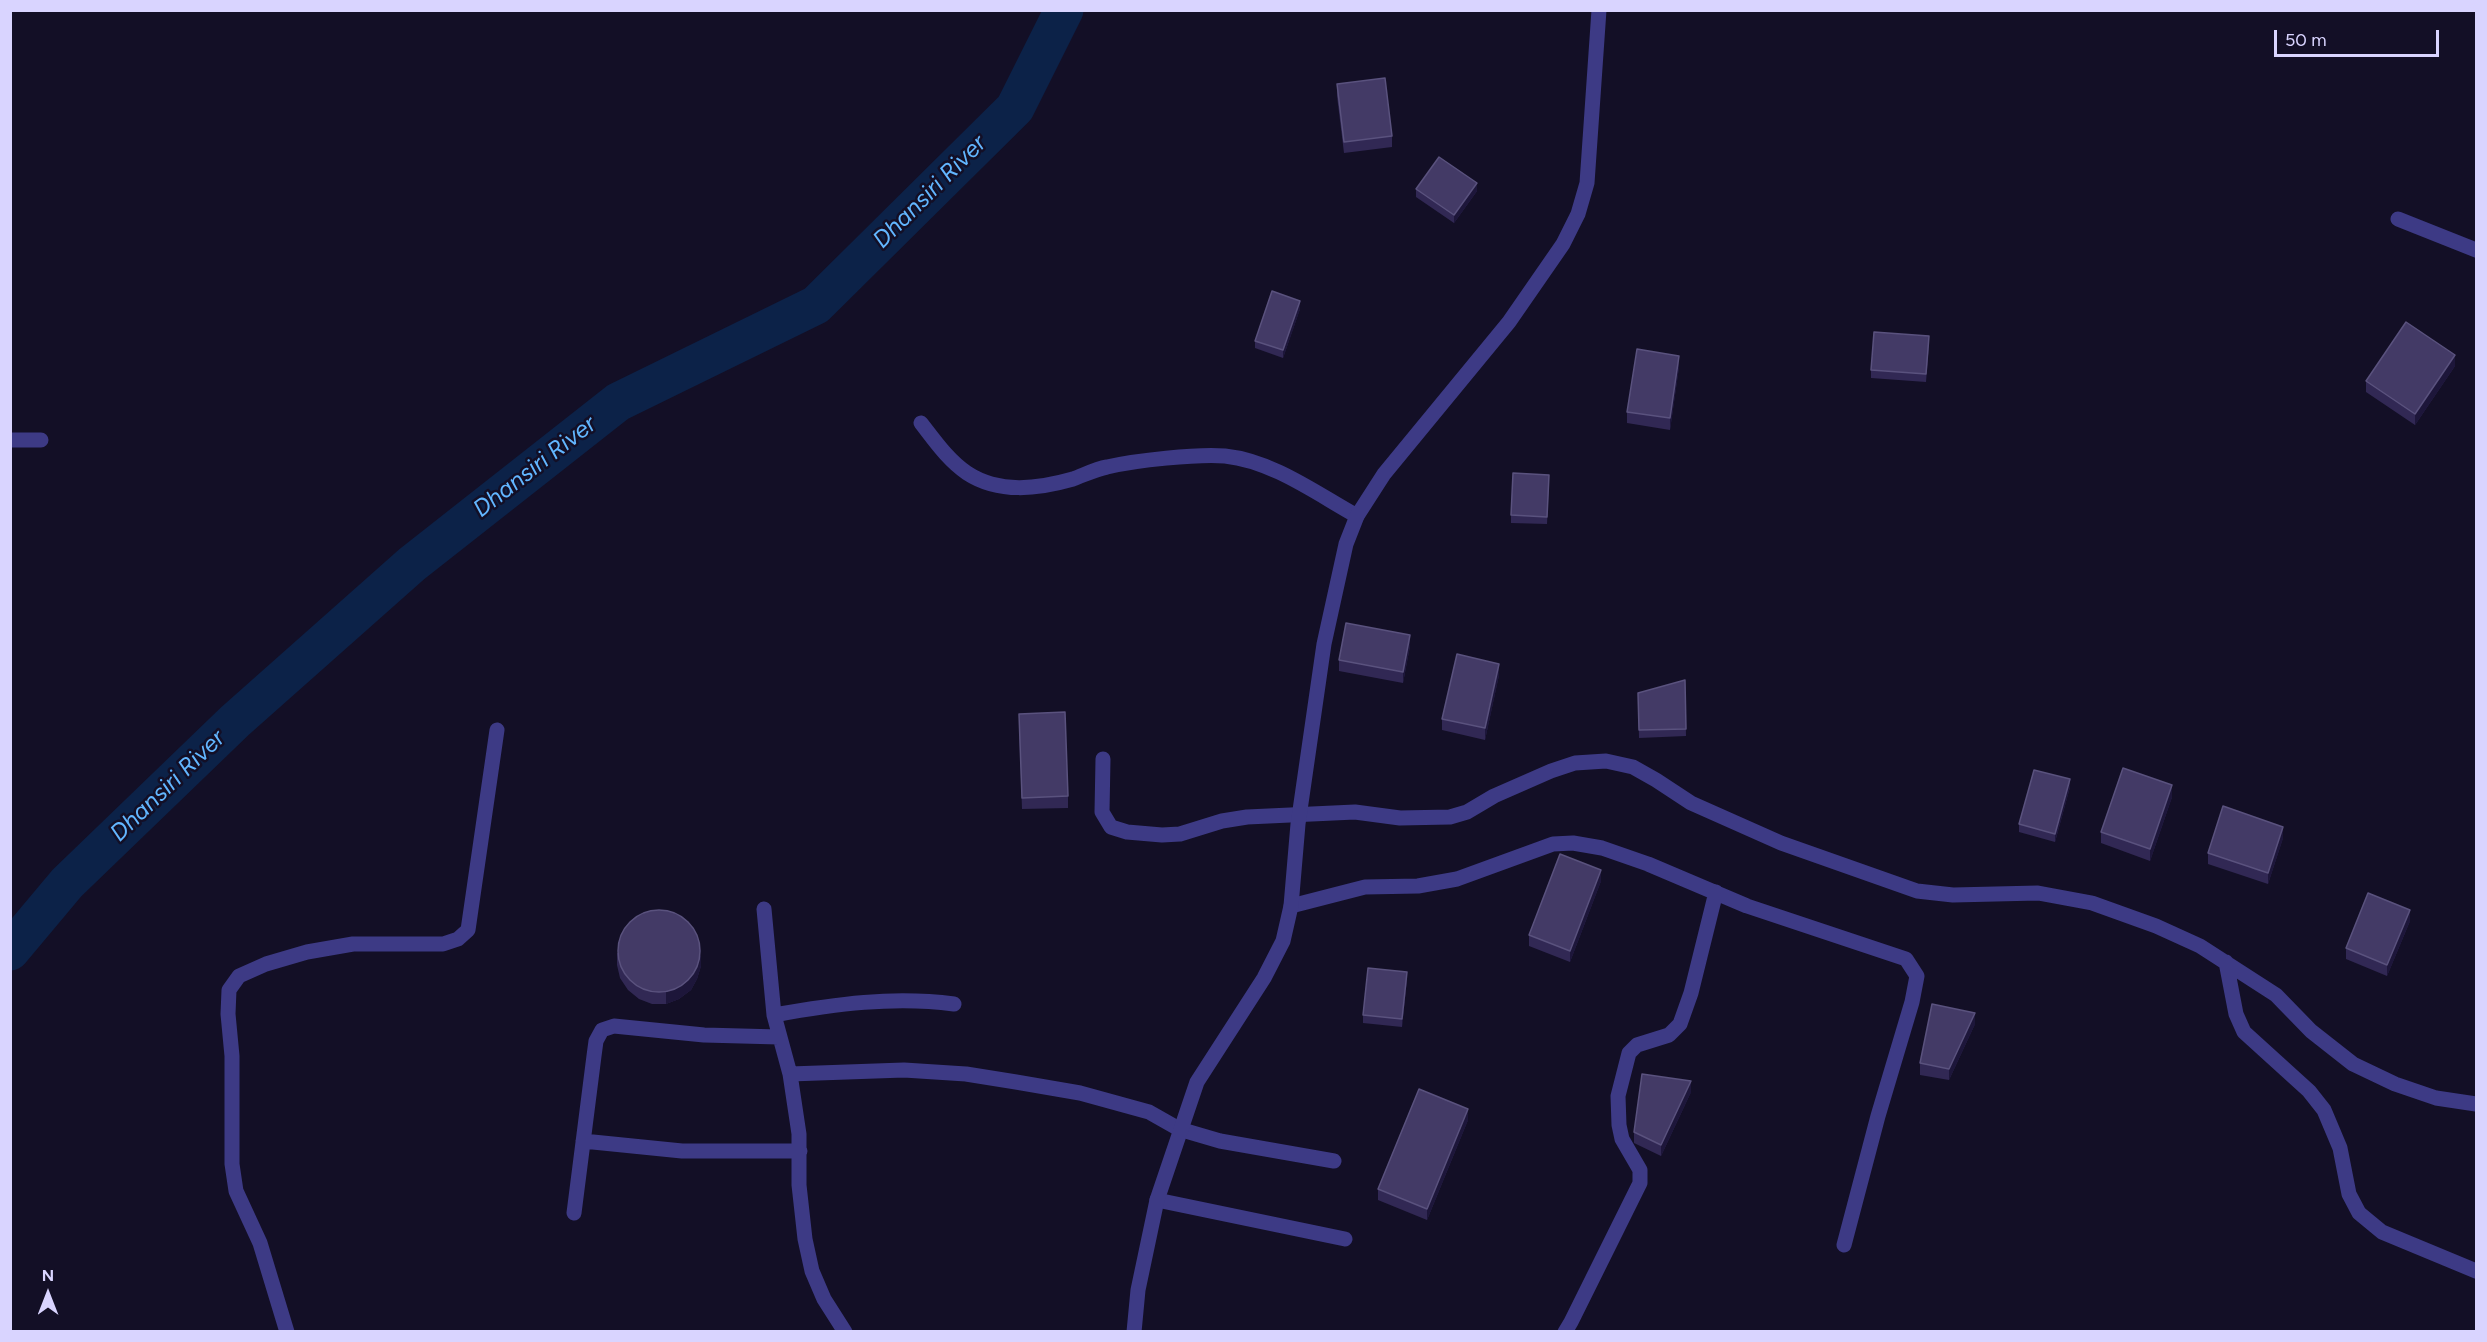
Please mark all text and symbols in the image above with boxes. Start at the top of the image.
scale bar [2277,18,2442,56]
text: 50 m [2285,29,2327,51]
water label: Dhansiri River [867,129,993,255]
water label: Dhansiri River [468,410,602,524]
water label: Dhansiri River [105,724,231,848]
north arrow [18,1264,78,1324]
text: N [42,1266,54,1285]

